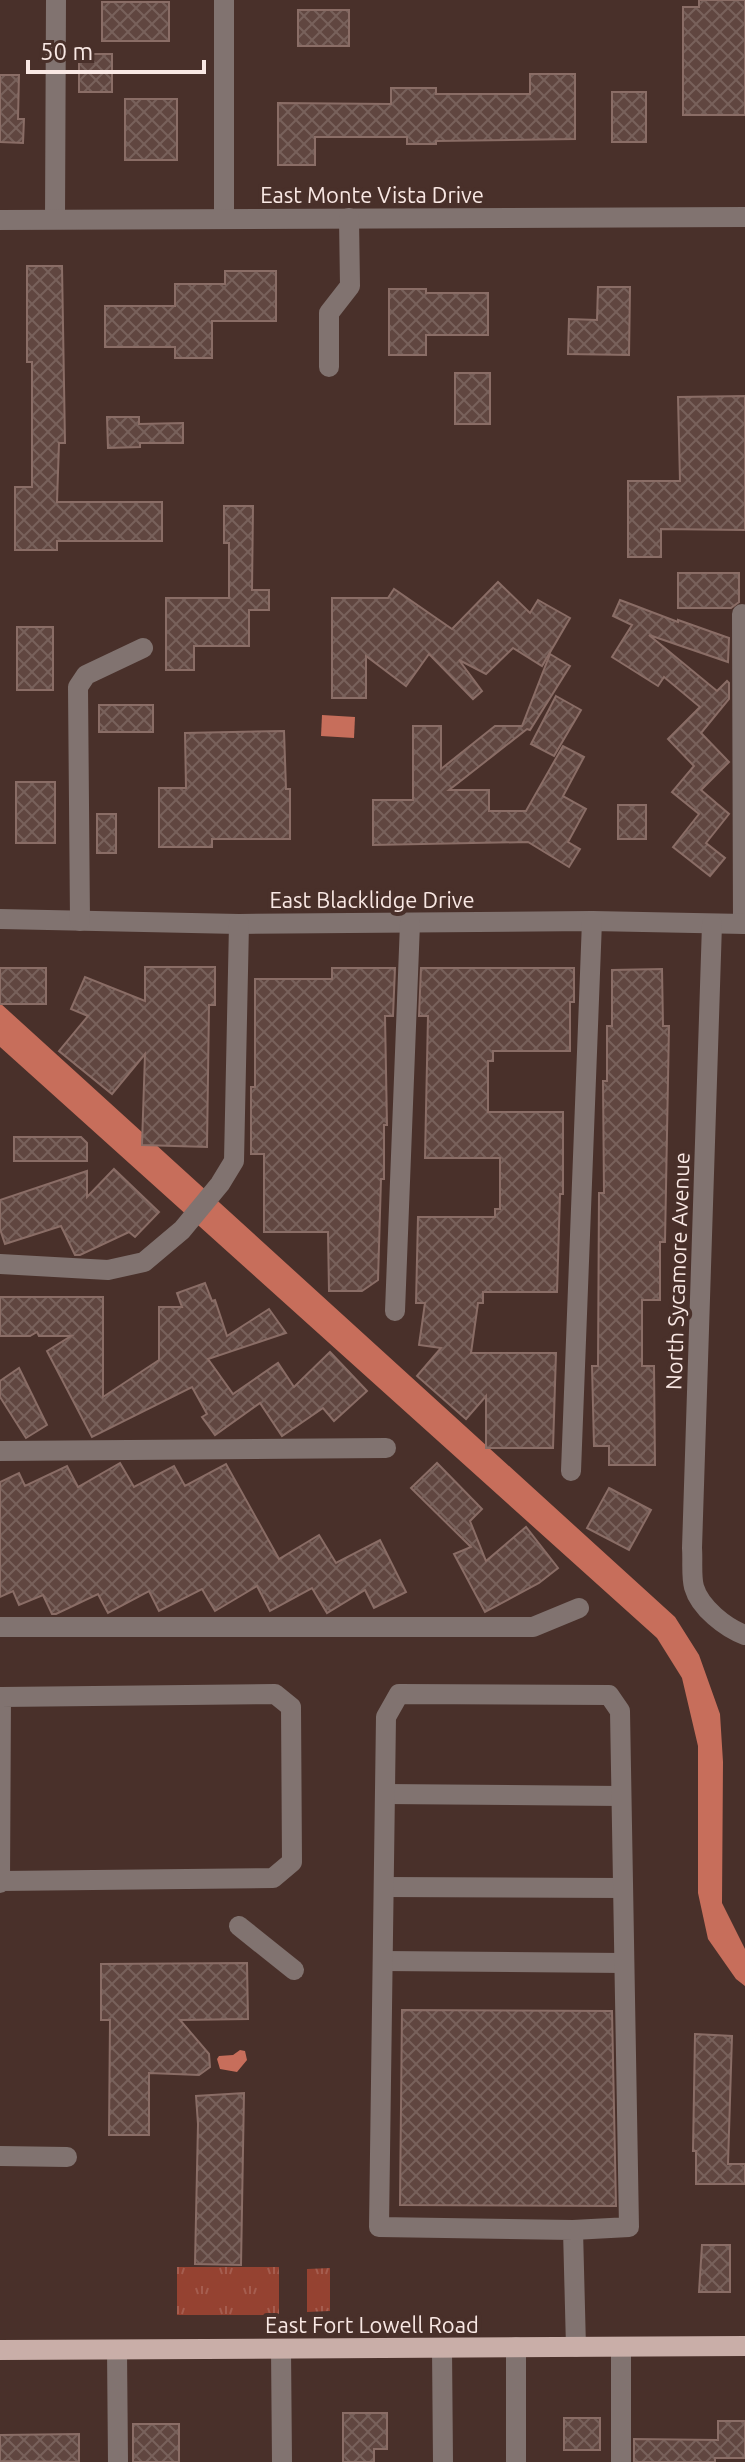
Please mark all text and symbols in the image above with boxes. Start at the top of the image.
scale bar [28,24,204,74]
text: 50 m [40,38,93,65]
street label: East Monte Vista Drive [260,182,484,207]
street label: East Blacklidge Drive [269,887,475,912]
street label: North Sycamore Avenue [660,1152,694,1390]
street label: East Fort Lowell Road [265,2312,479,2337]

